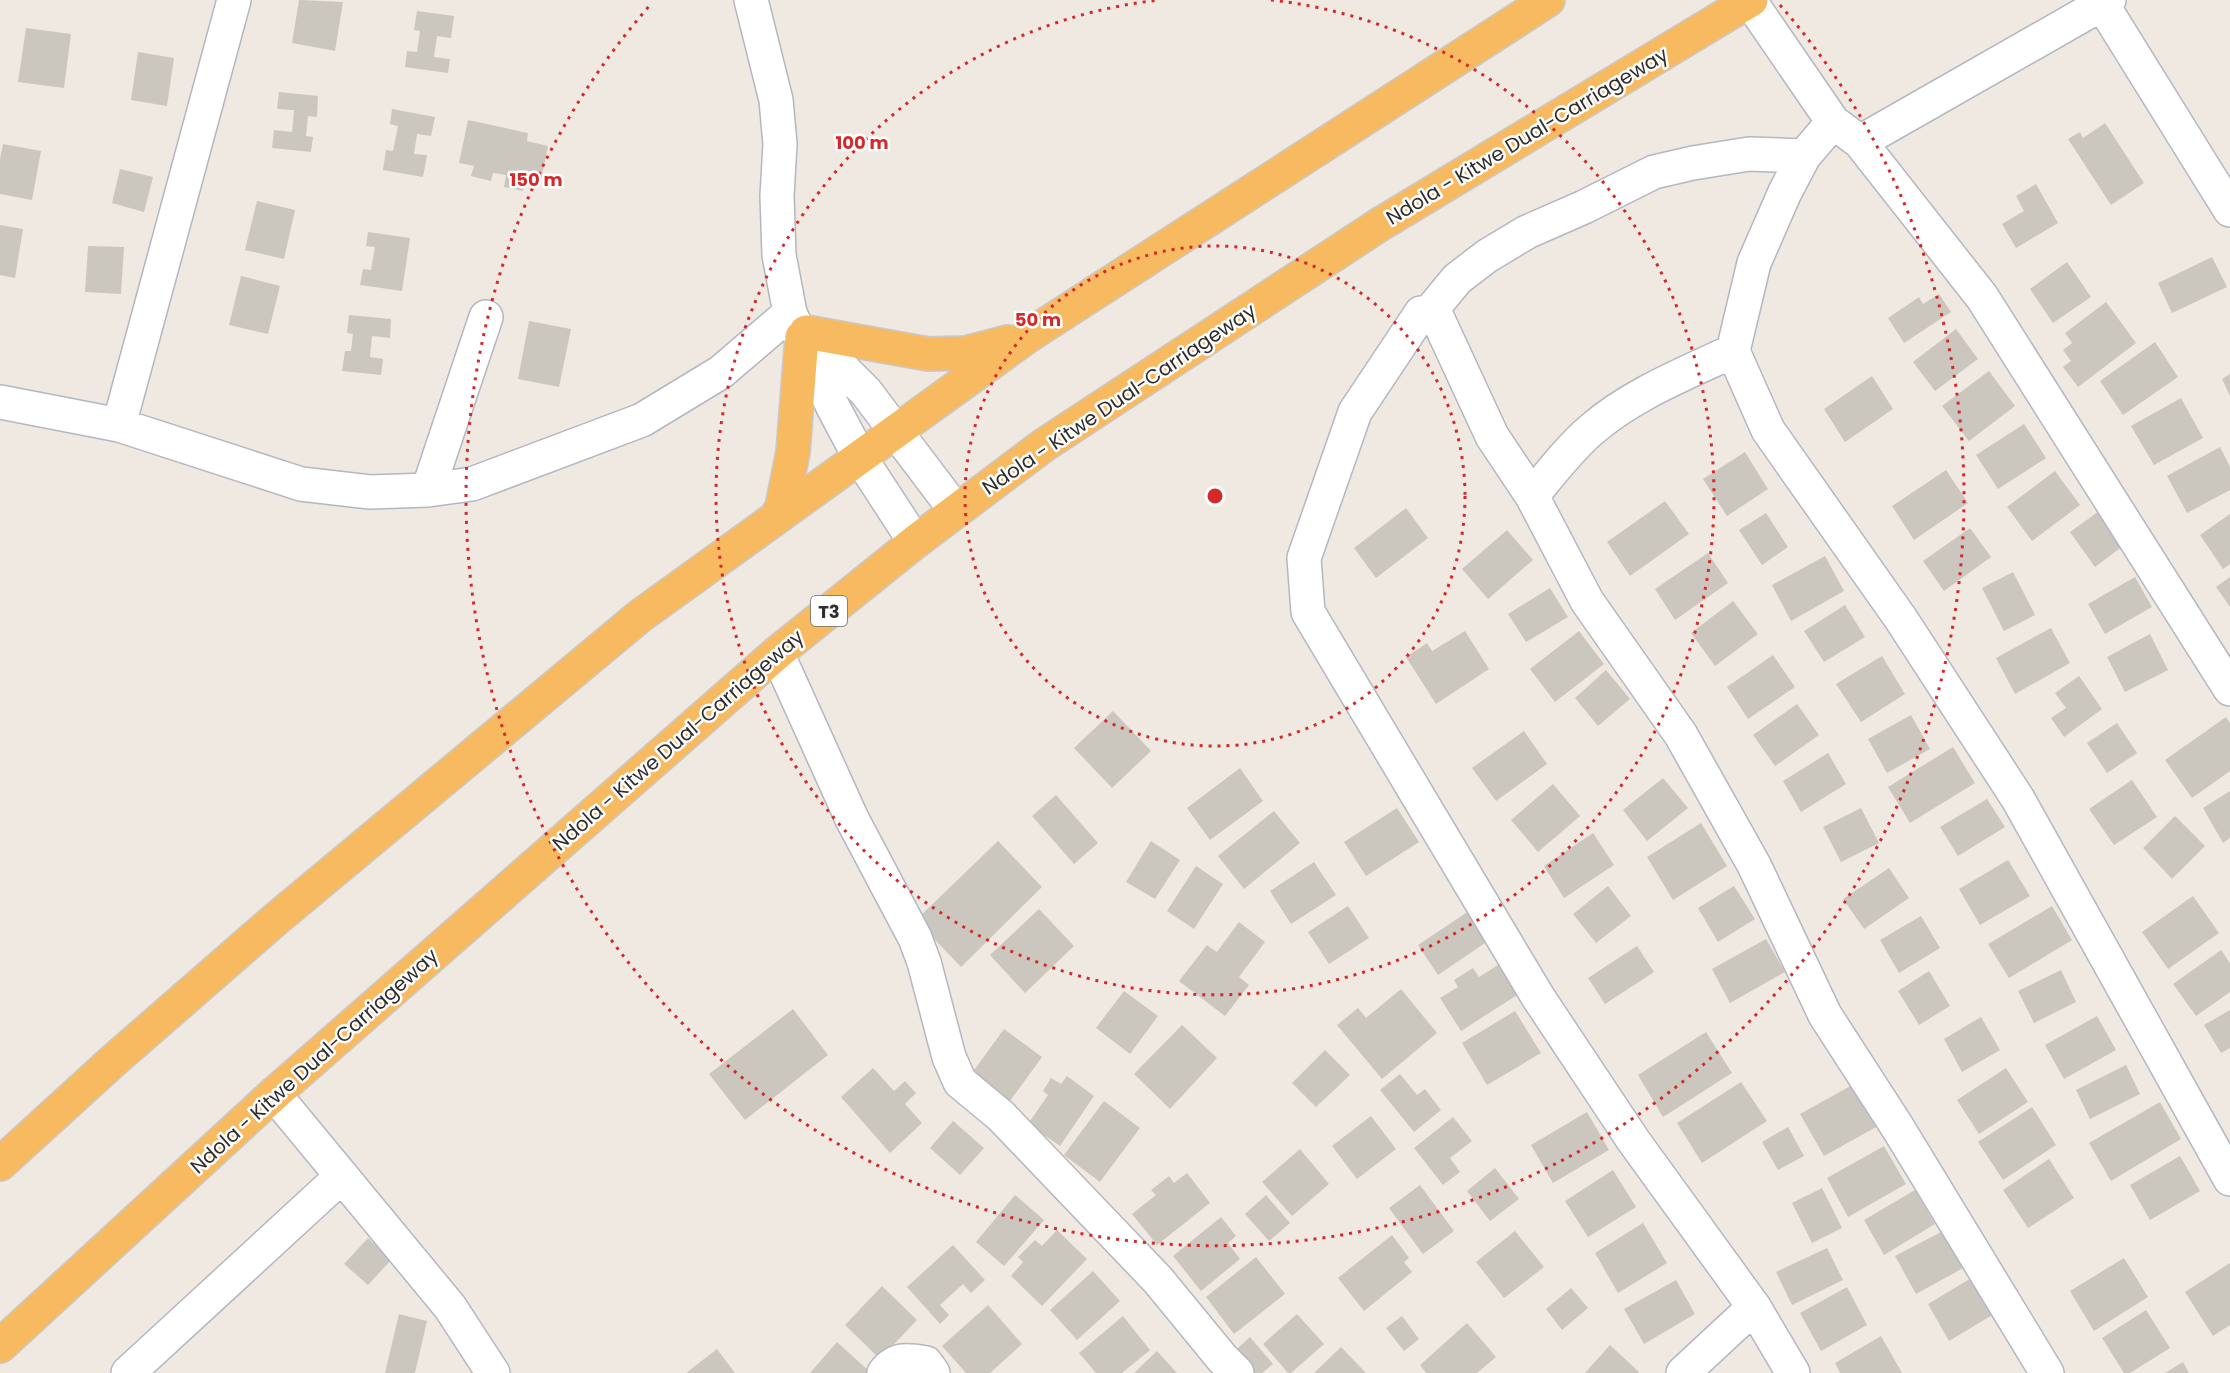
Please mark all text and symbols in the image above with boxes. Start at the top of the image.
street label: Ndola - Kitwe Dual-Carriageway [1381,40,1673,232]
text: 100 m [835,130,889,155]
text: 150 m [509,167,563,192]
street label: Ndola - Kitwe Dual-Carriageway [977,297,1261,501]
text: 50 m [1015,307,1061,332]
centre of rings [1205,486,1225,506]
road number: T3 [811,596,847,626]
street label: Ndola - Kitwe Dual-Carriageway [546,623,810,857]
street label: Ndola - Kitwe Dual-Carriageway [184,942,444,1180]

